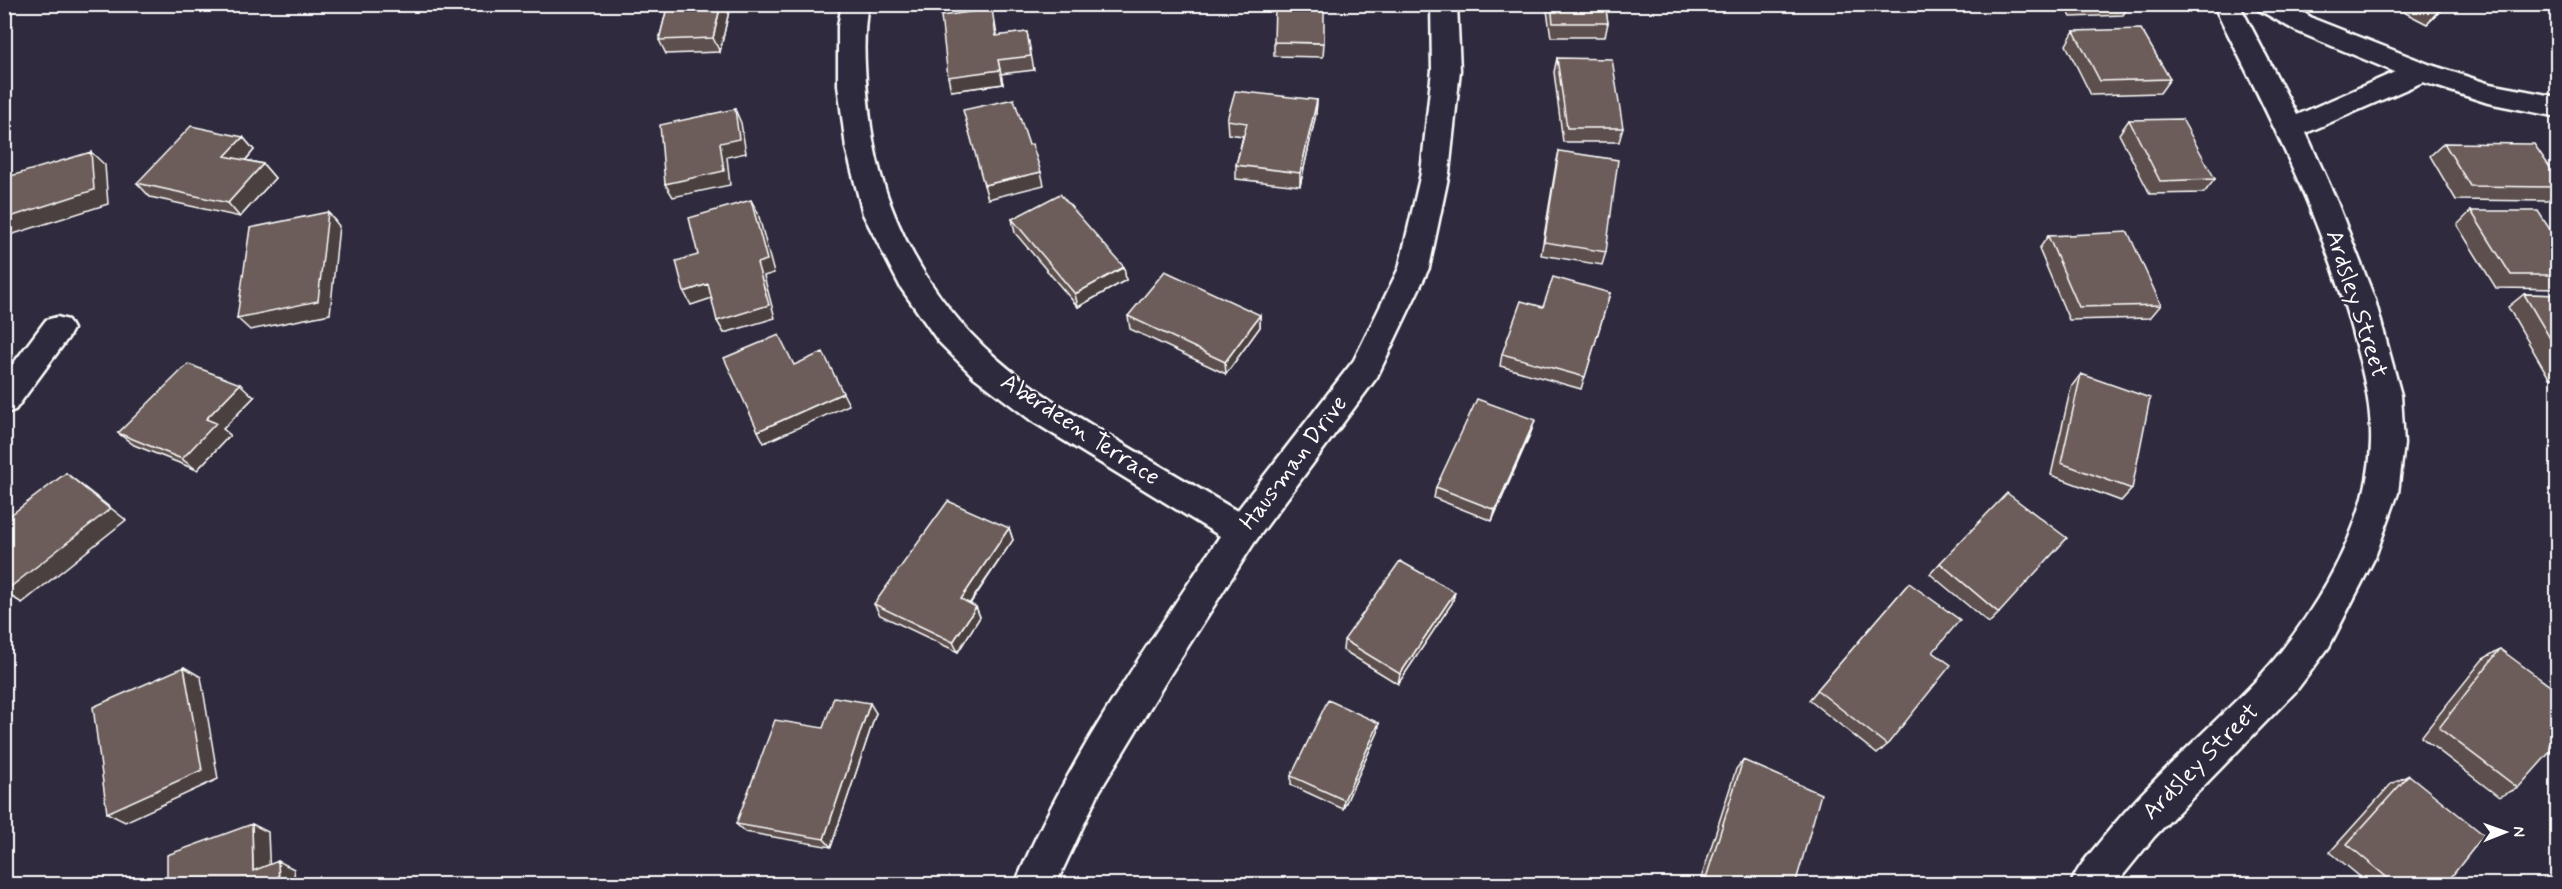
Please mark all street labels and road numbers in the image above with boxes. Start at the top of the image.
street label: Ardsley Street [2318,226,2394,382]
street label: Aberdeen Terrace [994,367,1166,493]
street label: Hausman Drive [1233,389,1355,537]
street label: Ardsley Street [2136,697,2266,827]

